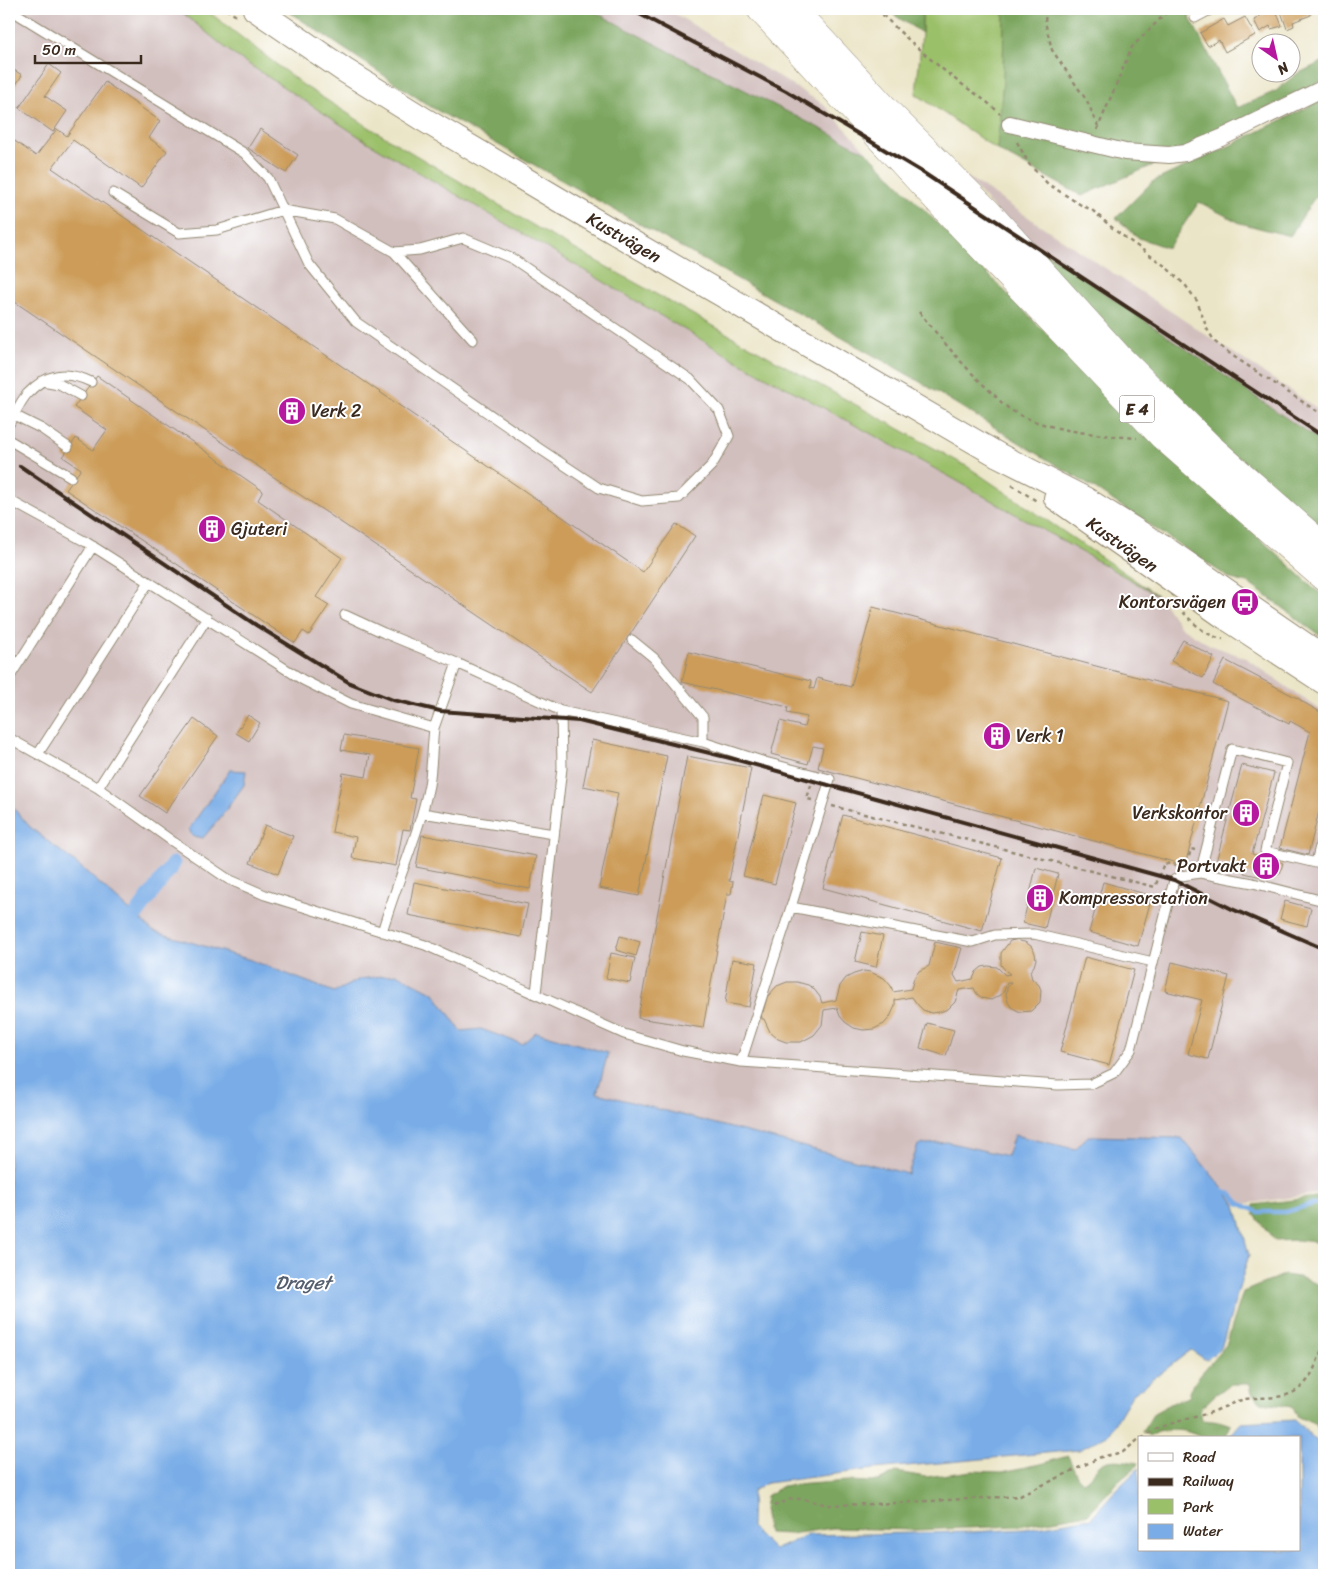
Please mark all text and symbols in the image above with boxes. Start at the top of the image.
scale bar [35,32,141,64]
north arrow [1250,32,1300,82]
text: 50 m [42,37,77,63]
text: N [1272,55,1295,82]
street label: Kustvägen [580,203,668,272]
place label: Verk 2 [311,395,362,427]
building icon: Verk 2 [277,396,307,426]
road number: E 4 [1120,396,1154,422]
street label: Kustvägen [1079,508,1165,582]
place label: Gjuteri [231,513,288,545]
building icon: Gjuteri [197,514,227,544]
place label: Kontorsvägen [1119,586,1226,618]
bus stop icon: Kontorsvägen [1230,587,1260,617]
place label: Verk 1 [1016,720,1064,752]
building icon: Verk 1 [982,721,1012,751]
place label: Verkskontor [1132,797,1229,829]
building icon: Verkskontor [1231,798,1261,828]
place label: Portvakt [1177,850,1247,882]
building icon: Portvakt [1251,851,1281,881]
place label: Kompressorstation [1059,882,1208,914]
building icon: Kompressorstation [1025,883,1055,913]
water label: Draget [275,1266,334,1299]
legend [1138,1436,1300,1552]
text: Road [1183,1444,1216,1470]
text: Railway [1183,1468,1234,1494]
text: Park [1183,1494,1214,1520]
text: Water [1183,1518,1223,1544]

